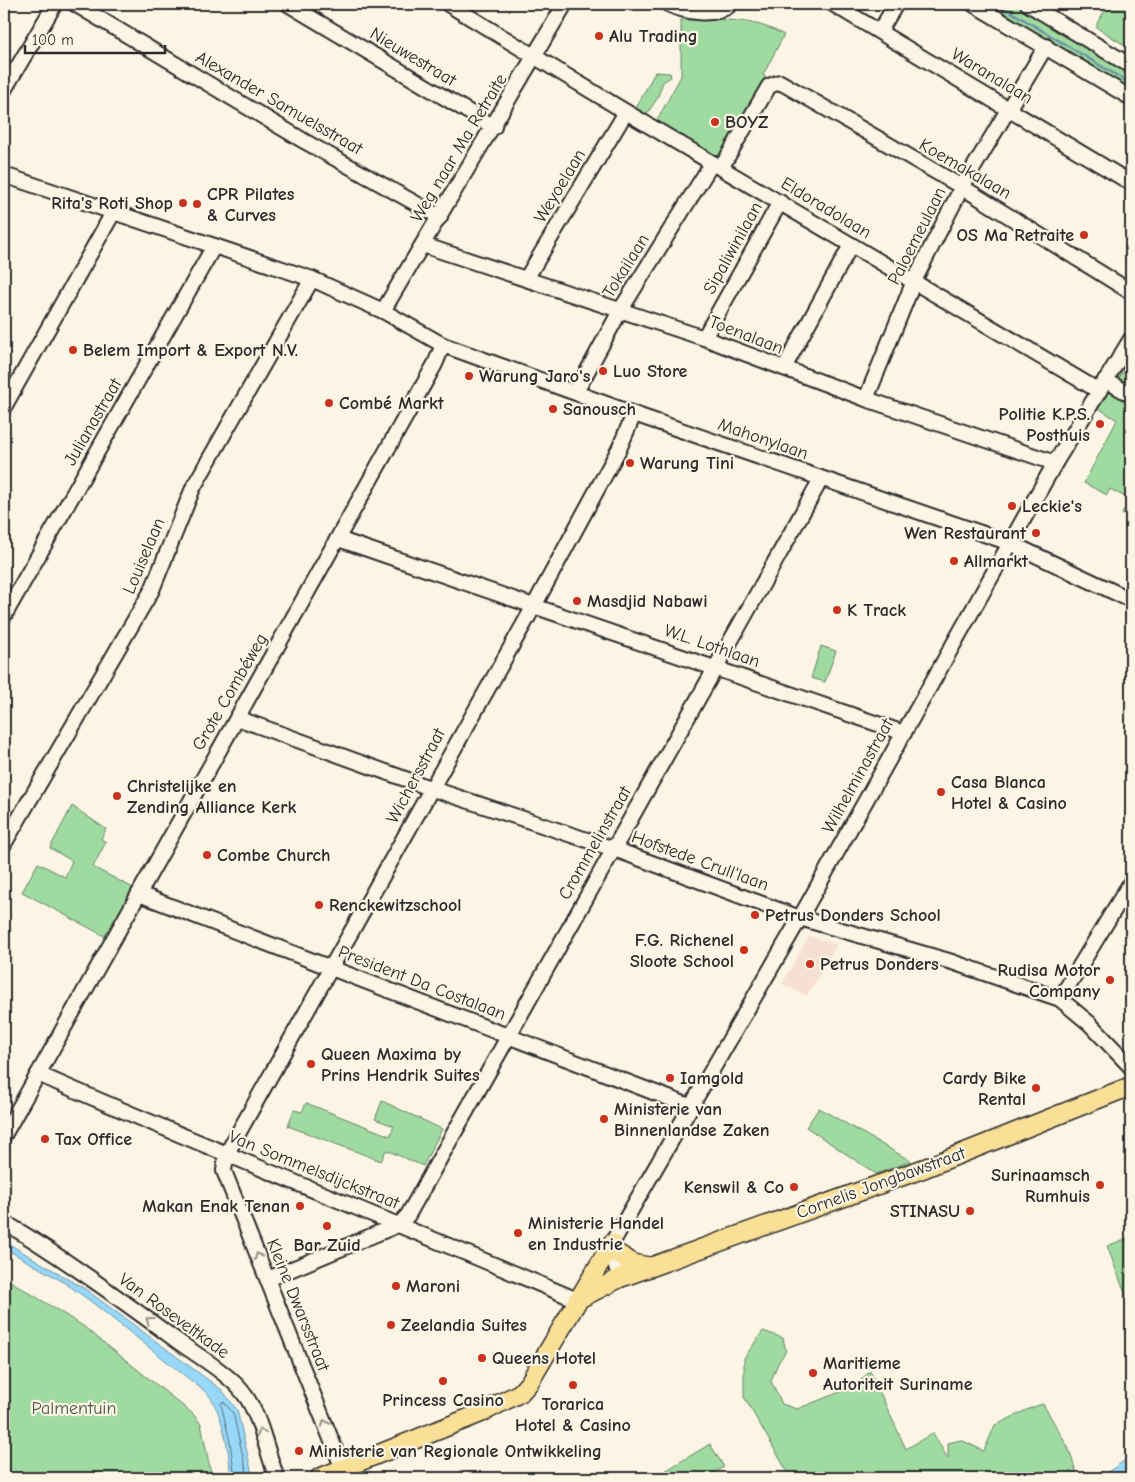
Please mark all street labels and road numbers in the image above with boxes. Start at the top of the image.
street label: Nieuwestraat [366,23,461,91]
street label: Waranalaan [947,43,1037,109]
street label: Alexander Samuelsstraat [192,47,367,160]
street label: Weg naar Ma Retraite [406,70,512,226]
street label: Koemakalaan [915,134,1015,204]
street label: Weyoelaan [530,145,590,227]
street label: Eldoradolaan [777,173,875,243]
street label: Paloemeulaan [883,184,951,288]
street label: Sipaliwinilaan [699,198,767,298]
street label: Tokailaan [598,230,654,302]
street label: Toenalaan [706,311,786,359]
street label: Julianastraat [60,374,127,469]
street label: Mahonylaan [715,414,811,464]
street label: Louiselaan [119,515,169,597]
street label: W.L. Lothlaan [661,620,763,672]
street label: Grote Combéweg [188,630,272,754]
street label: Wilhelminastraat [818,714,899,837]
street label: Wichersstraat [382,724,450,827]
street label: Crommelinstraat [554,782,636,903]
street label: Hofstede Crull'laan [629,826,771,896]
street label: President Da Costalaan [335,941,509,1025]
street label: Van Sommelsdijckstraat [226,1126,403,1214]
street label: Cornelis Jongbawstraat [794,1142,969,1223]
street label: Kleine Dwarsstraat [262,1236,334,1375]
street label: Van Roseveltkade [115,1269,233,1363]

